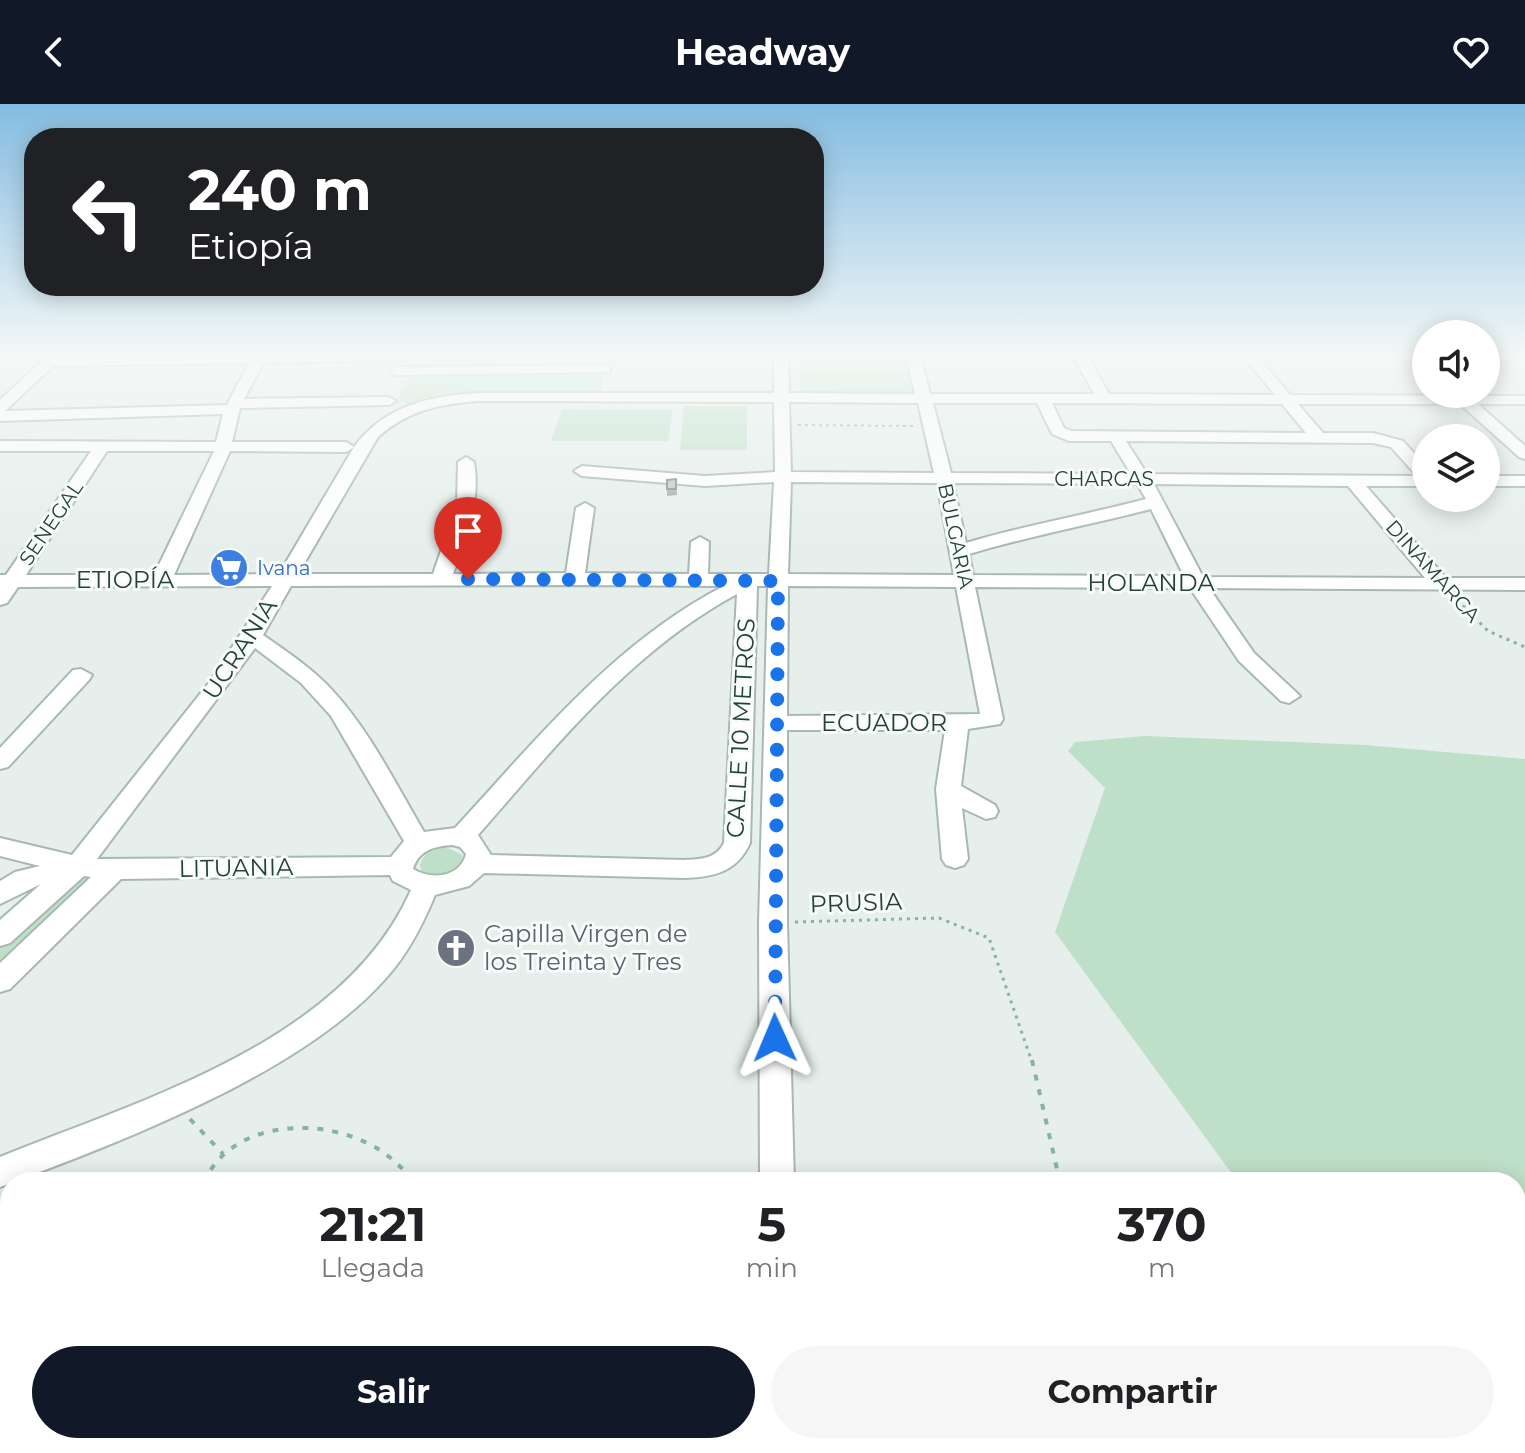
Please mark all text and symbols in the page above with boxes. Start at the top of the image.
icon: back [32,30,76,74]
text: Headway [675,30,850,74]
icon: heart [1449,30,1493,74]
text: 240 m [188,156,372,224]
icon: left [56,160,160,264]
text: Etiopía [188,224,314,268]
map controls [1412,320,1500,512]
button: sound [1412,320,1500,408]
button: layers [1412,424,1500,512]
street label: CHARCAS [1054,467,1154,491]
street label: SENEGAL [14,476,88,570]
street label: BULGARIA [933,481,979,591]
pin [434,497,502,579]
icon: arrive [446,509,490,553]
street label: DINAMARCA [1381,515,1486,628]
supermarket icon: Ivana [208,547,250,589]
place label: Ivana [257,556,311,580]
street label: ETIOPÍA [76,565,175,594]
street label: HOLANDA [1087,568,1215,597]
street label: UCRANIA [196,592,283,705]
street label: CALLE 10 METROS [720,617,761,839]
street label: ECUADOR [821,708,947,737]
street label: LITUANIA [178,852,294,883]
street label: PRUSIA [809,886,904,919]
place label: Capilla Virgen de los Treinta y Tres [484,919,687,976]
church icon: Capilla Virgen de los Treinta y Tres [435,927,477,969]
position arrow [733,996,817,1080]
text: 21:21 [319,1195,426,1253]
text: 5 [757,1195,786,1253]
text: 370 [1117,1195,1207,1253]
text: Llegada [321,1252,425,1284]
text: min [746,1252,798,1284]
text: m [1148,1252,1176,1284]
button: Salir [32,1346,755,1438]
button: Compartir [771,1346,1494,1438]

